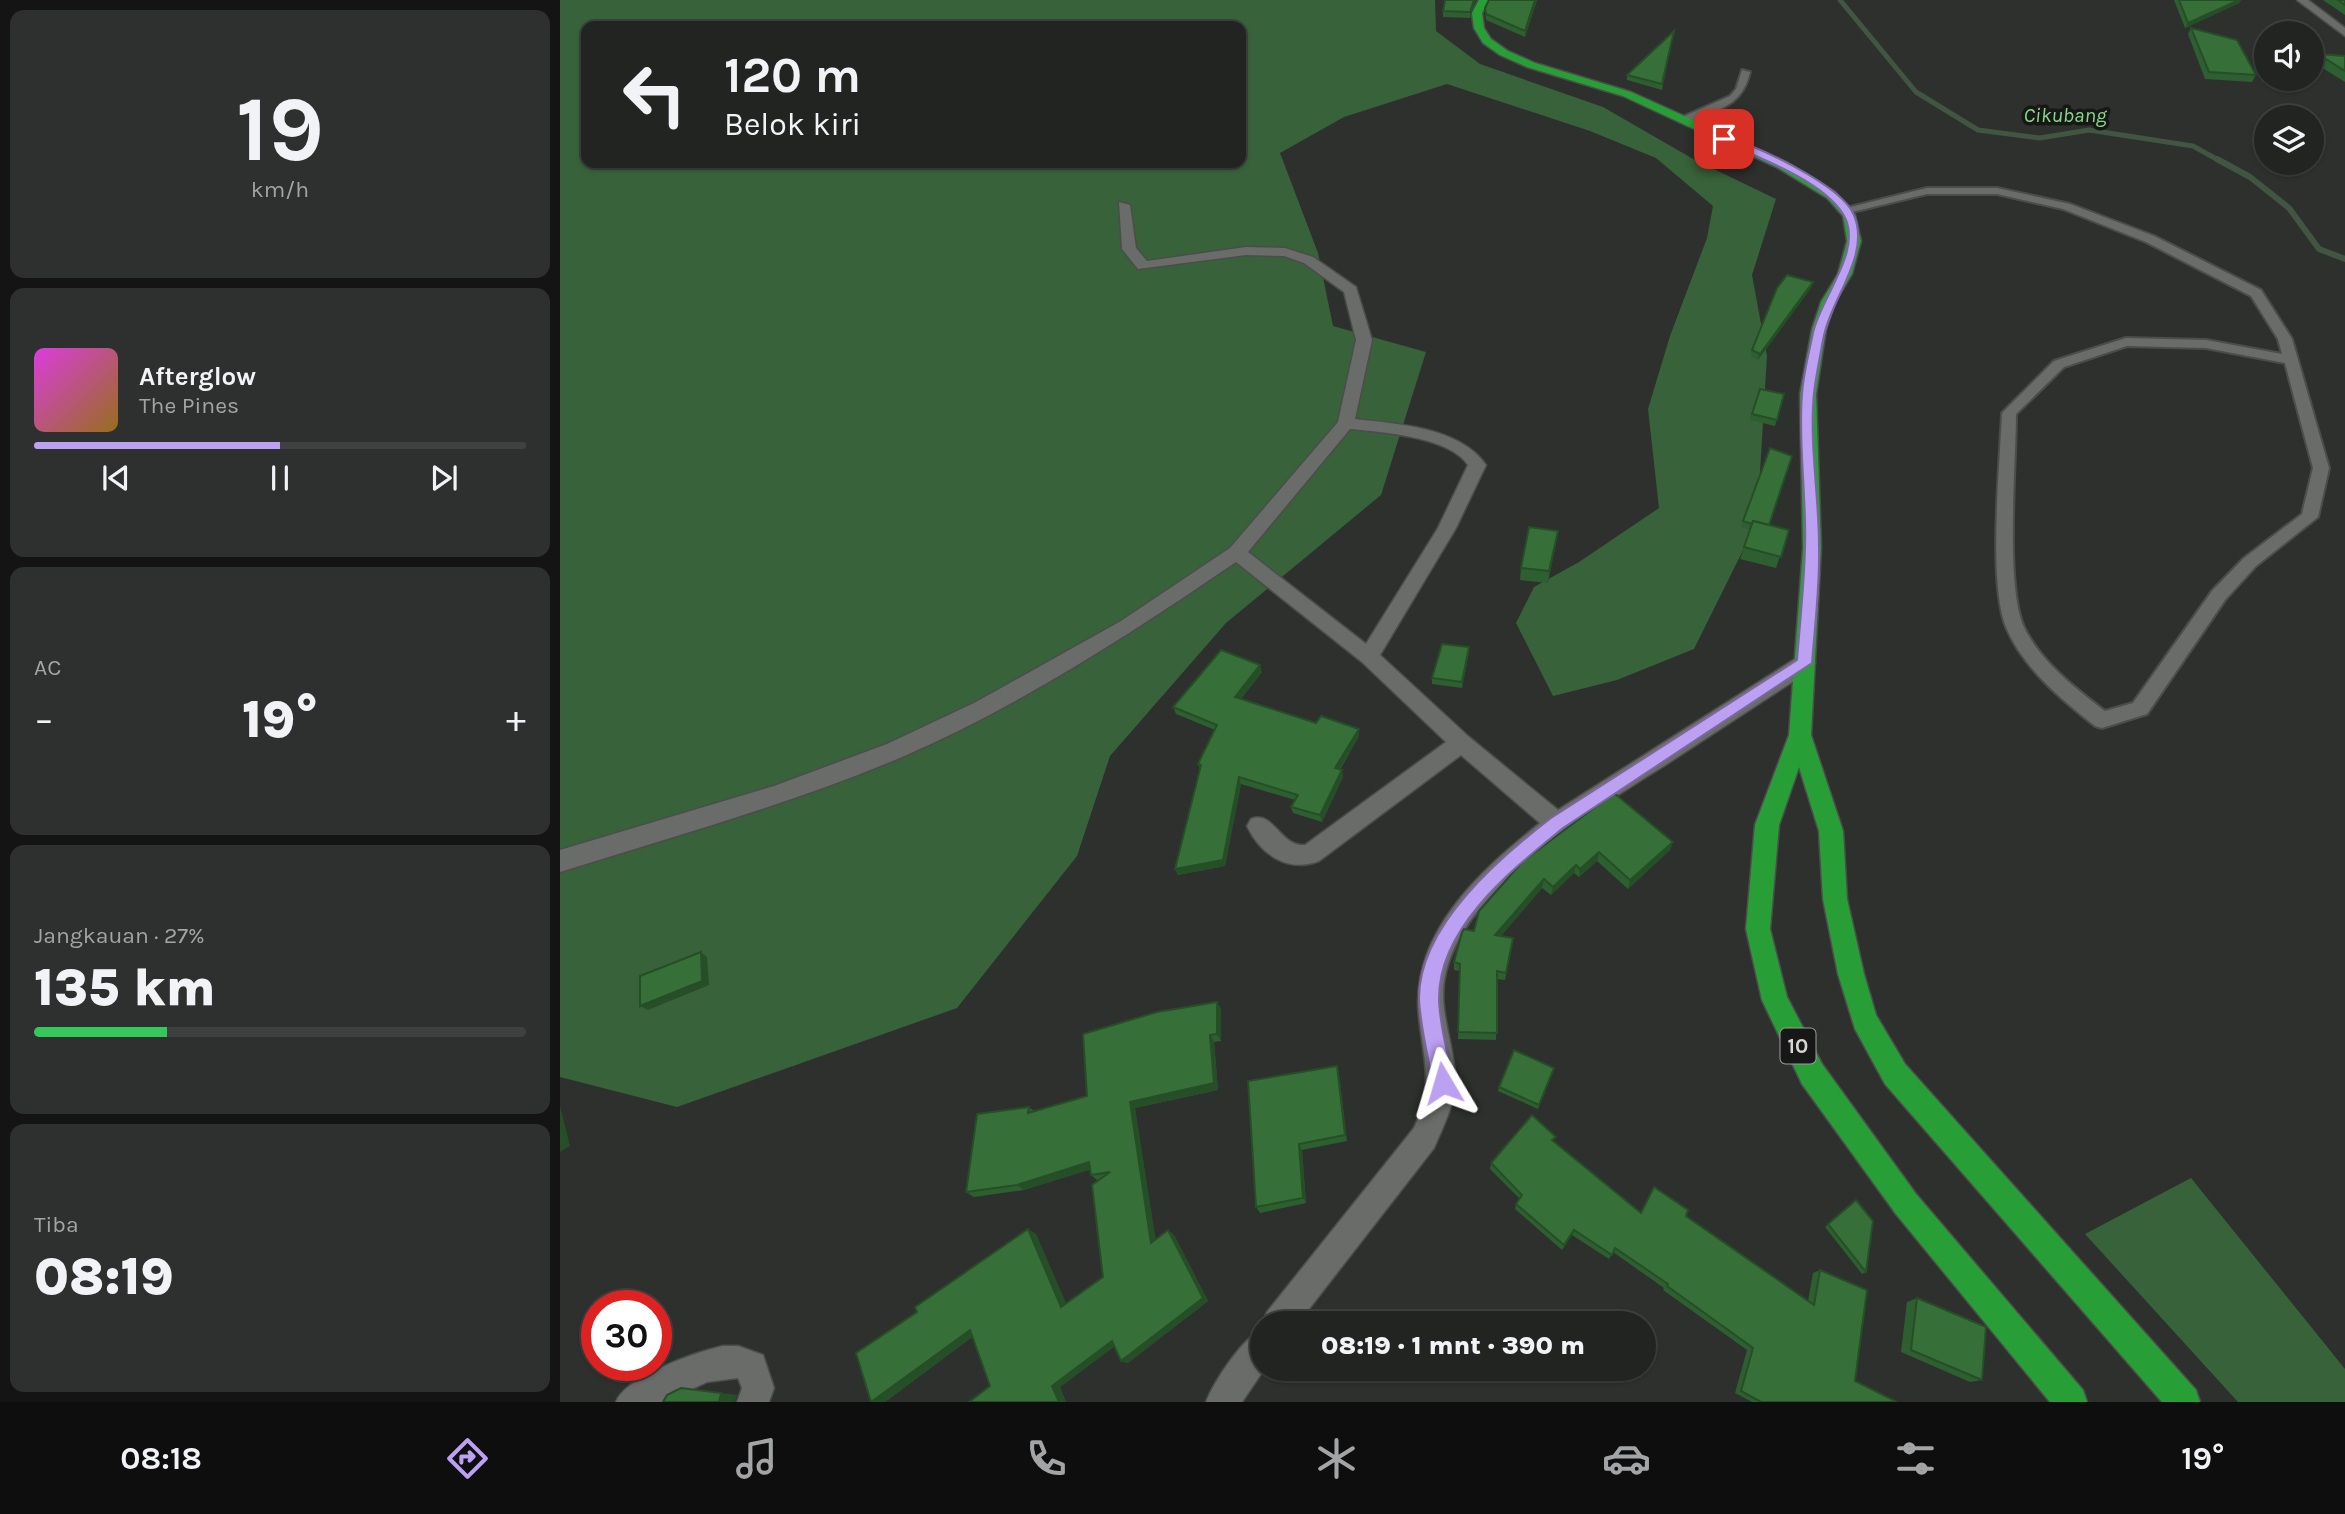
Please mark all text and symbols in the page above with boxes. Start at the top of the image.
map controls [2254,21,2324,175]
button: sound [2254,21,2324,91]
text: 120 m [724,47,861,104]
icon: left [609,49,700,140]
text: 19 [236,77,324,183]
water label: Cikubang [2023,103,2108,127]
button: layers [2254,105,2324,175]
text: Belok kiri [724,106,861,143]
pin [1694,109,1754,169]
icon: arrive [1705,120,1743,158]
text: km/h [251,176,309,203]
text: Afterglow [139,361,256,392]
text: The Pines [139,392,239,419]
icon: previous [97,459,135,497]
icon: pause [261,459,299,497]
icon: next [425,459,463,497]
text: AC [34,654,61,681]
text: 19° [242,689,318,750]
text: − [34,697,54,742]
text: + [506,697,526,742]
text: Jangkauan · 27% [34,922,205,949]
text: 135 km [34,957,216,1018]
road number: 10 [1780,1028,1816,1064]
position arrow [1406,1046,1480,1120]
text: Tiba [34,1211,79,1238]
text: 08:19 [34,1246,174,1307]
speed limit sign: 30 [581,1290,672,1381]
text: 08:19 · 1 mnt · 390 m [1321,1330,1585,1361]
icon: directions [443,1434,492,1483]
icon: music [732,1434,781,1483]
icon: phone [1022,1434,1071,1483]
icon: climate [1312,1434,1361,1483]
icon: car [1602,1434,1651,1483]
icon: filters [1891,1434,1940,1483]
text: 08:18 [120,1440,202,1477]
text: 19° [2181,1440,2225,1477]

